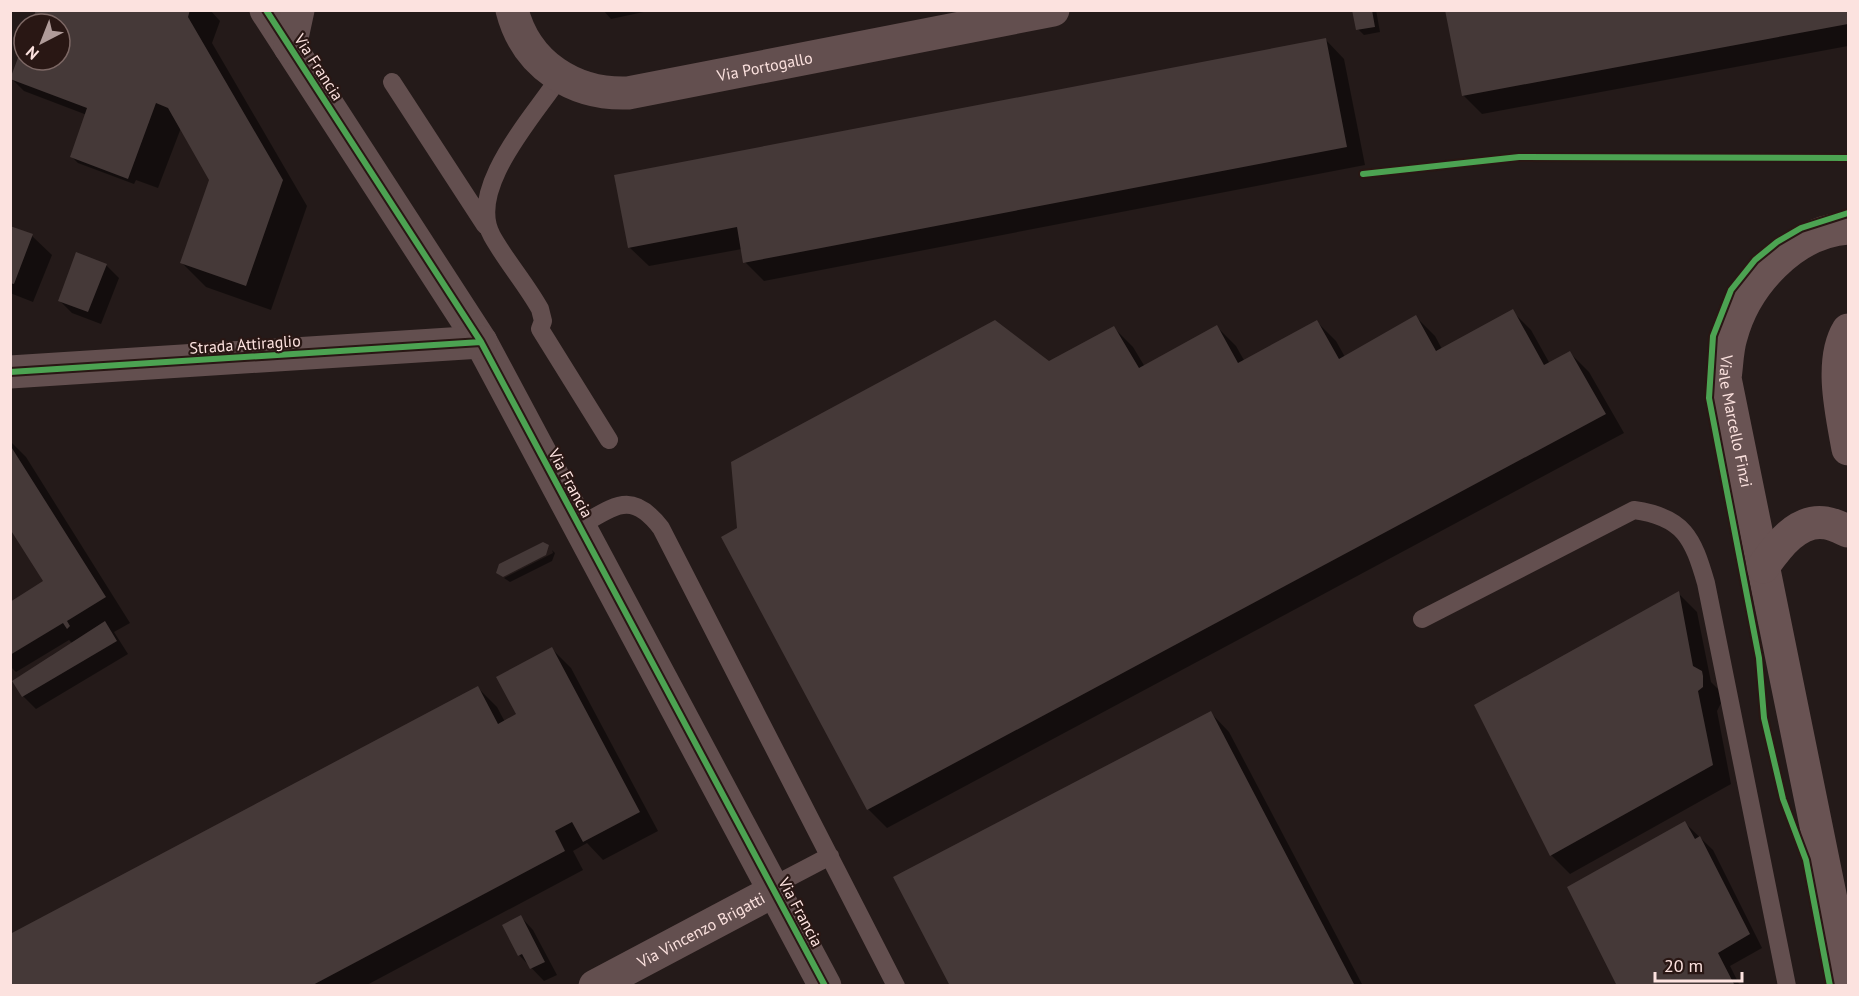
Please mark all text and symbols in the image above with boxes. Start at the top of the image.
north arrow [12,12,72,72]
street label: Via Francia [290,29,348,104]
text: N [21,42,43,64]
street label: Via Portogallo [714,47,814,86]
street label: Strada Attiraglio [189,330,301,358]
street label: Viale Marcello Finzi [1715,353,1757,489]
street label: Via Francia [544,444,598,521]
street label: Via Francia [774,873,828,950]
street label: Via Vincenzo Brigatti [633,888,768,972]
scale bar [1655,945,1742,983]
text: 20 m [1664,954,1703,977]

